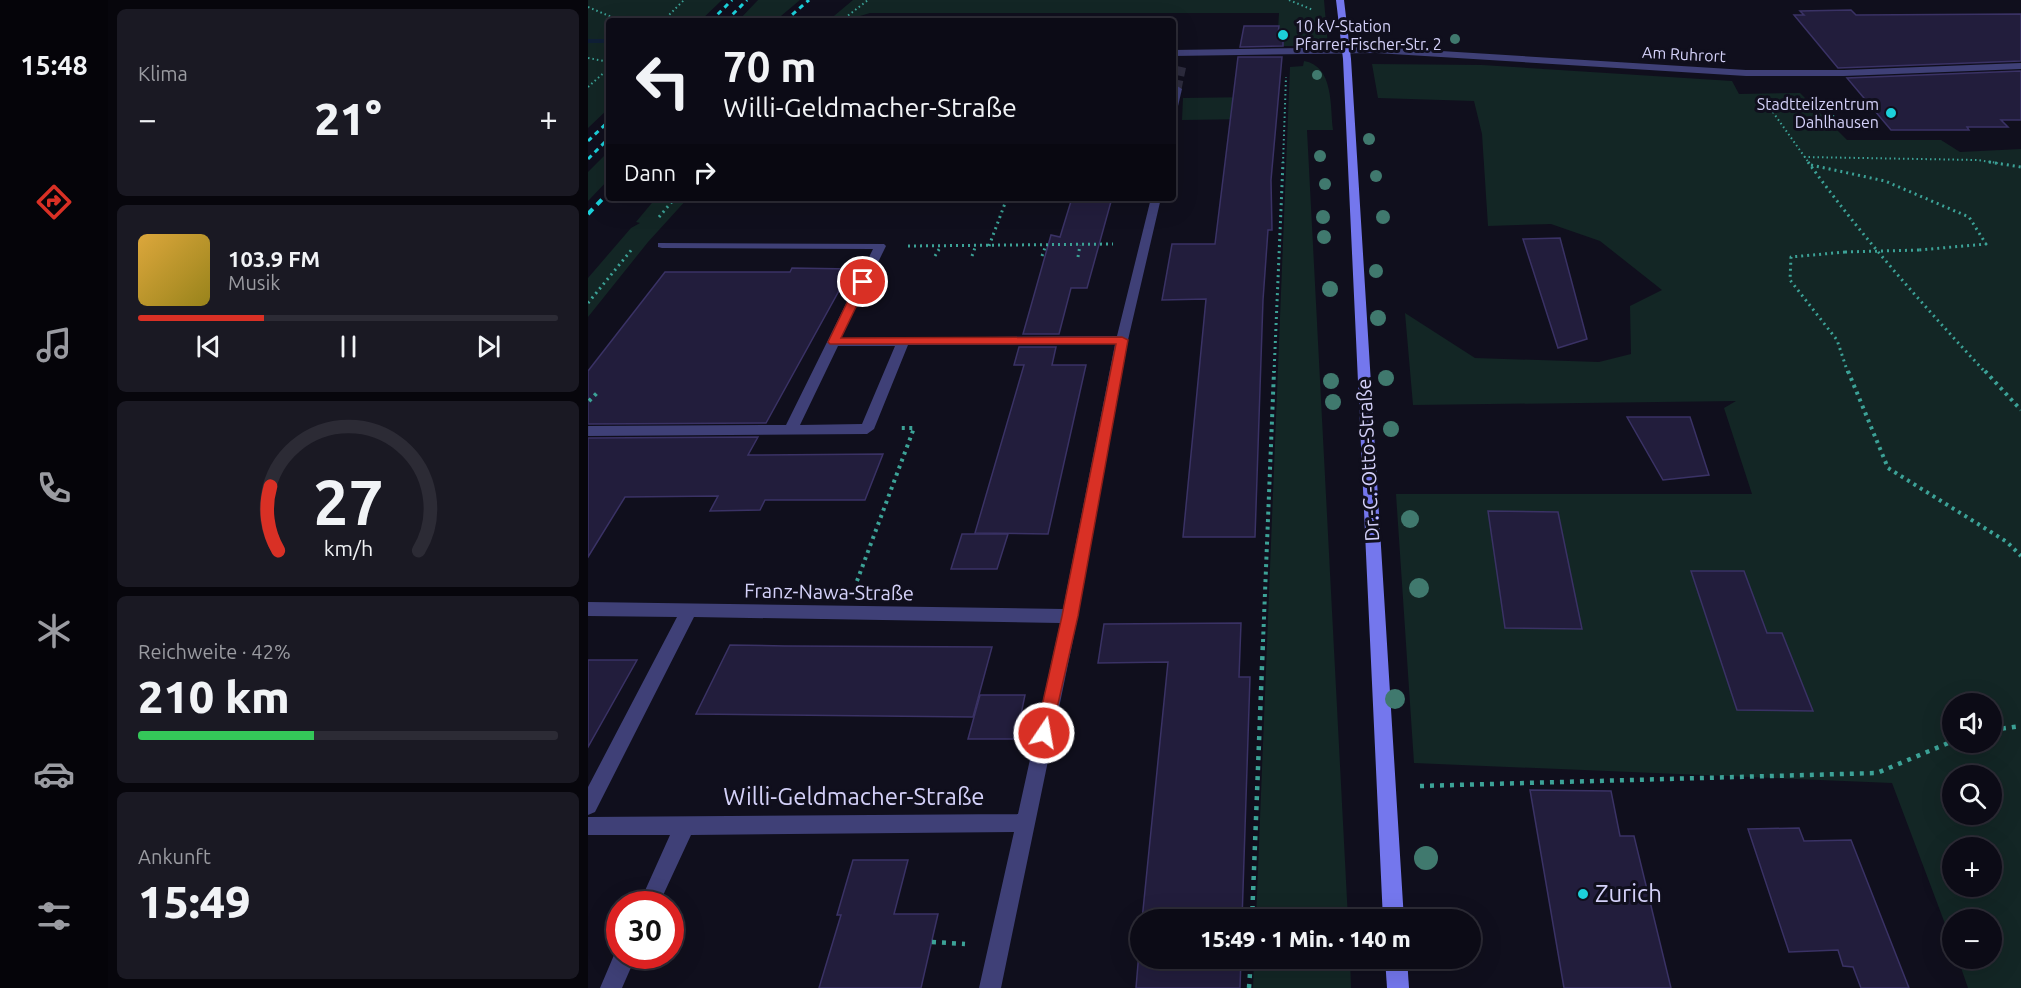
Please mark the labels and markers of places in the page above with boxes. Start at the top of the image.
place label: 10 kV-Station Pfarrer-Fischer-Str. 2 [1295,17,1442,53]
marker: 10 kV-Station Pfarrer-Fischer-Str. 2 [1276,28,1290,42]
place label: Stadtteilzentrum Dahlhausen [1757,95,1879,131]
marker: Stadtteilzentrum Dahlhausen [1884,106,1898,120]
pin [837,256,888,307]
place label: Zurich [1595,880,1662,907]
marker: Zurich [1576,887,1590,901]

